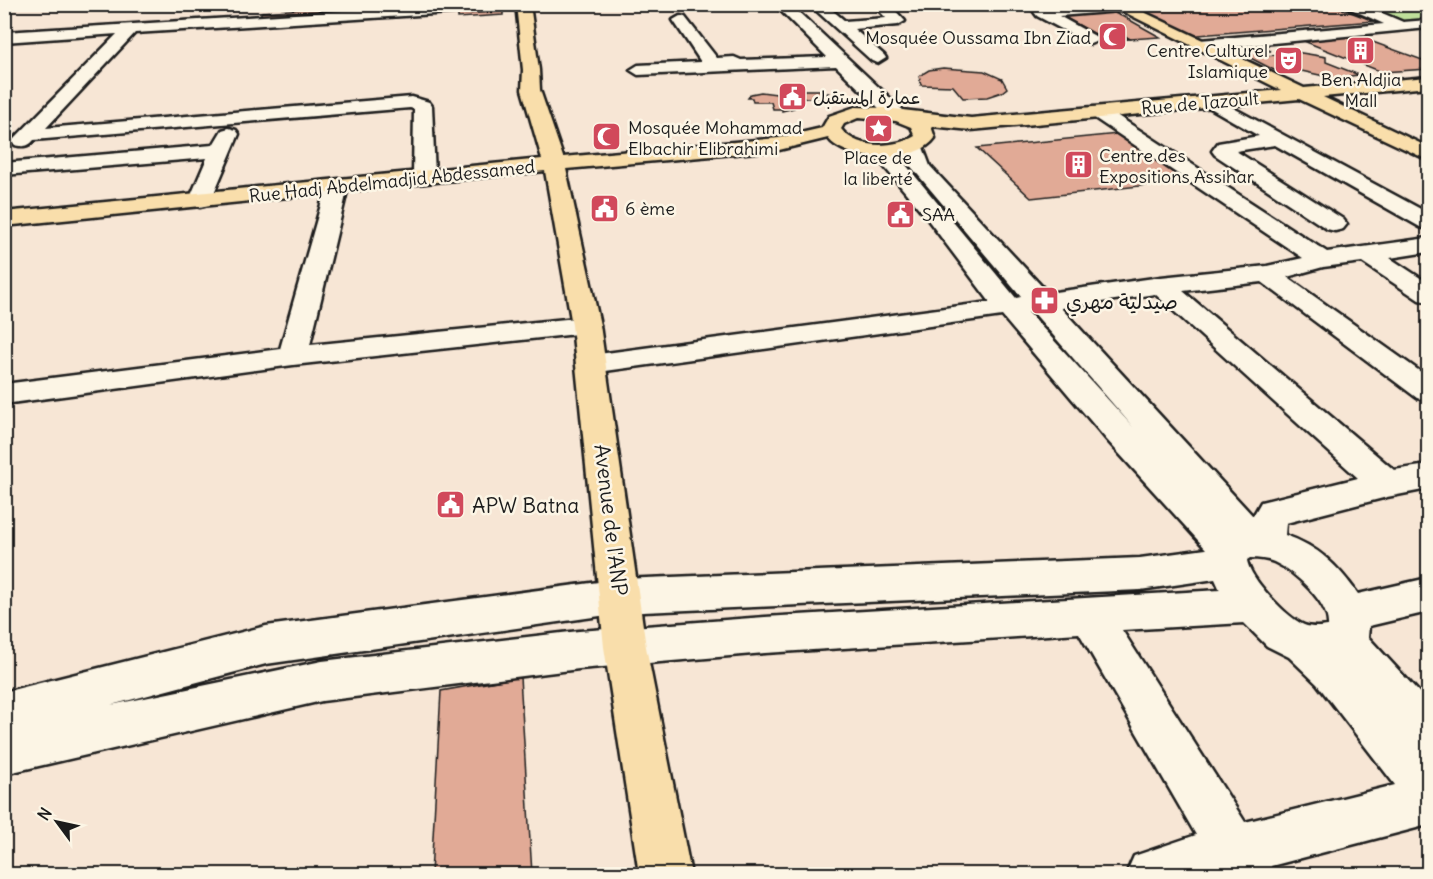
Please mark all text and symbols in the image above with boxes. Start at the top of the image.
mosque icon: Mosquée Oussama Ibn Ziad [1096,21,1128,53]
place label: Mosquée Oussama Ibn Ziad [865,26,1091,49]
building icon: Ben Aldjia Mall [1345,34,1377,66]
place label: Centre Culturel Islamique [1147,39,1268,83]
theatre icon: Centre Culturel Islamique [1273,44,1305,76]
place label: Ben Aldjia Mall [1321,68,1401,112]
public building icon: عمارة المستقبل [776,81,808,113]
place label: عمارة المستقبل [813,86,921,109]
street label: Rue de Tazoult [1140,86,1260,120]
place icon: Place de la liberté [862,112,894,144]
place label: Mosquée Mohammad Elbachir Elibrahimi [628,116,803,160]
mosque icon: Mosquée Mohammad Elbachir Elibrahimi [591,121,623,153]
place label: Centre des Expositions Assihar [1099,144,1255,188]
place label: Place de la liberté [843,146,913,190]
building icon: Centre des Expositions Assihar [1062,149,1094,181]
street label: Rue Hadj Abdelmadjid Abdessamed [248,154,537,207]
public building icon: 6 ème [588,192,620,224]
place label: 6 ème [625,197,675,220]
public building icon: SAA [885,198,917,230]
place label: SAA [922,203,955,226]
pharmacy icon: صيدلية مهري [1029,285,1061,317]
place label: صيدلية مهري [1066,288,1178,317]
street label: Avenue de l'ANP [588,443,634,597]
public building icon: APW Batna [435,489,467,521]
place label: APW Batna [472,492,579,519]
north arrow [27,792,87,852]
text: N [33,804,56,824]

